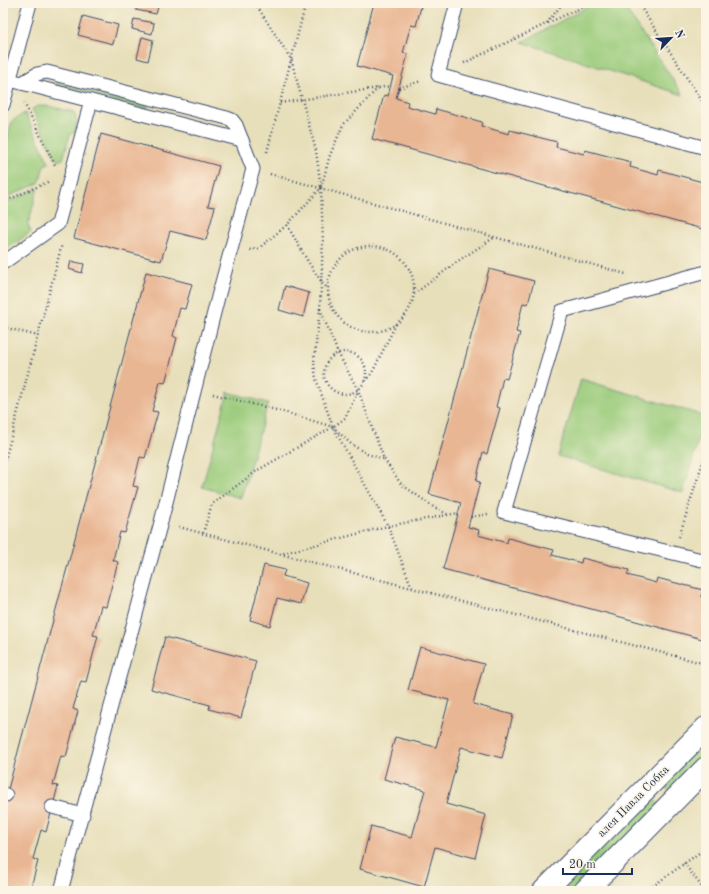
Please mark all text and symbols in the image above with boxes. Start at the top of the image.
north arrow [651,18,691,58]
text: N [672,28,686,41]
street label: алея Павла Собка [596,764,672,840]
scale bar [563,850,632,876]
text: 20 m [569,859,596,871]

